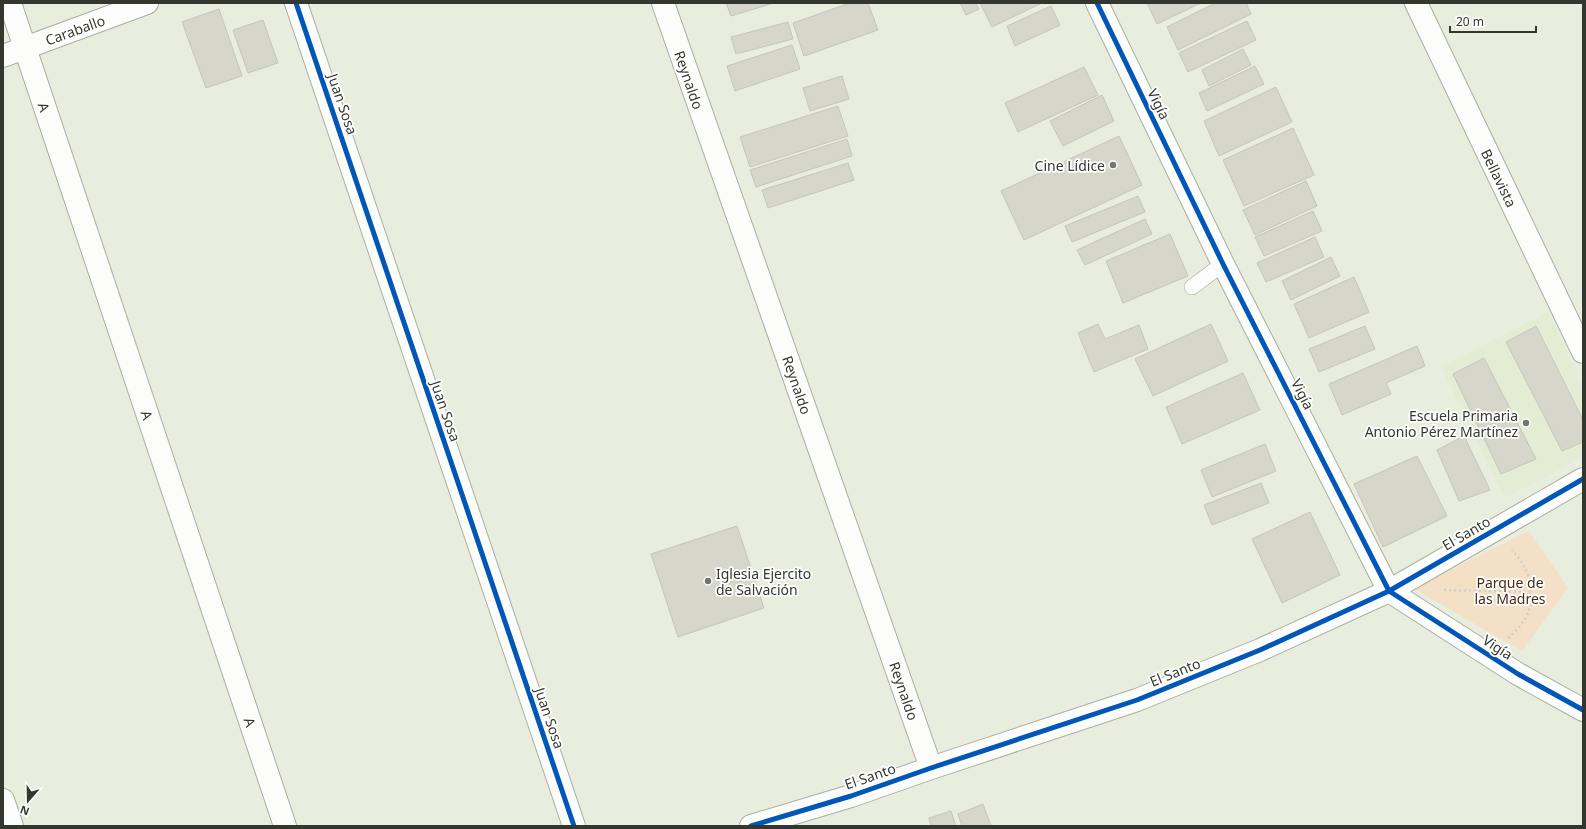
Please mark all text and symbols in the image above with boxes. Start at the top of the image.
scale bar [1450,8,1536,34]
street label: Caraballo [43,10,107,50]
text: 20 m [1456,13,1484,30]
street label: Reynaldo [670,48,708,112]
street label: Juan Sosa [323,69,362,137]
street label: Vigía [1143,85,1175,123]
street label: A [34,100,54,114]
street label: Bellavista [1477,146,1521,210]
place label: Cine Lídice [1035,156,1105,175]
marker: Cine Lídice [1108,160,1118,170]
street label: Reynaldo [778,353,816,417]
street label: Vigía [1287,375,1319,413]
street label: Juan Sosa [426,376,465,444]
place label: Escuela Primaria Antonio Pérez Martínez [1365,406,1518,441]
street label: A [137,408,157,422]
marker: Escuela Primaria Antonio Pérez Martínez [1521,418,1531,428]
street label: El Santo [1438,512,1494,554]
place label: Iglesia Ejercito de Salvación [716,564,811,599]
park label: Parque de las Madres [1474,573,1546,608]
marker: Iglesia Ejercito de Salvación [703,576,713,586]
street label: Vigía [1479,630,1517,664]
street label: El Santo [1147,653,1203,691]
street label: Reynaldo [885,659,923,723]
street label: Juan Sosa [530,683,569,751]
street label: A [240,715,260,729]
street label: El Santo [842,758,898,794]
north arrow [8,781,48,821]
text: N [18,802,31,819]

